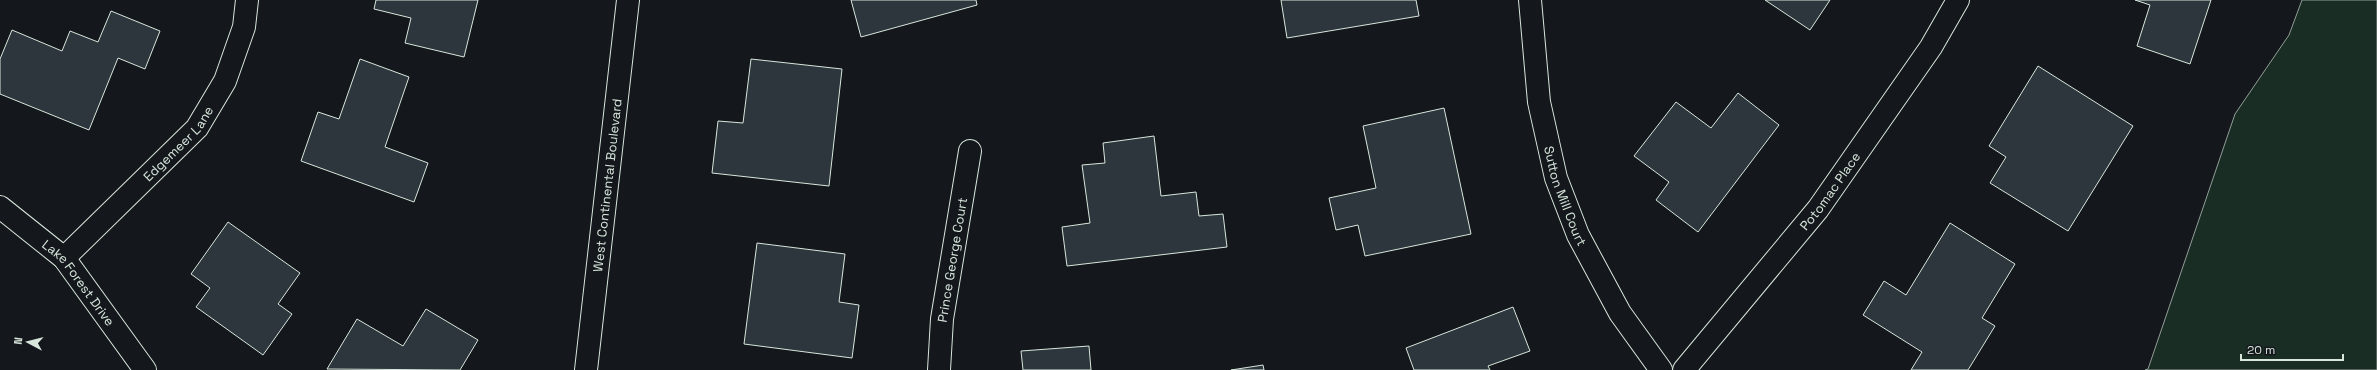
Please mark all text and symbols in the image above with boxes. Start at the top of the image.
street label: West Continental Boulevard [589,98,626,273]
street label: Edgemeer Lane [140,103,217,185]
street label: Sutton Mill Court [1540,144,1590,249]
street label: Potomac Place [1796,149,1864,234]
street label: Prince George Court [934,196,971,324]
street label: Lake Forest Drive [39,236,118,329]
north arrow [8,322,48,362]
text: N [11,336,25,345]
scale bar [2241,336,2343,362]
text: 20 m [2247,342,2275,358]

